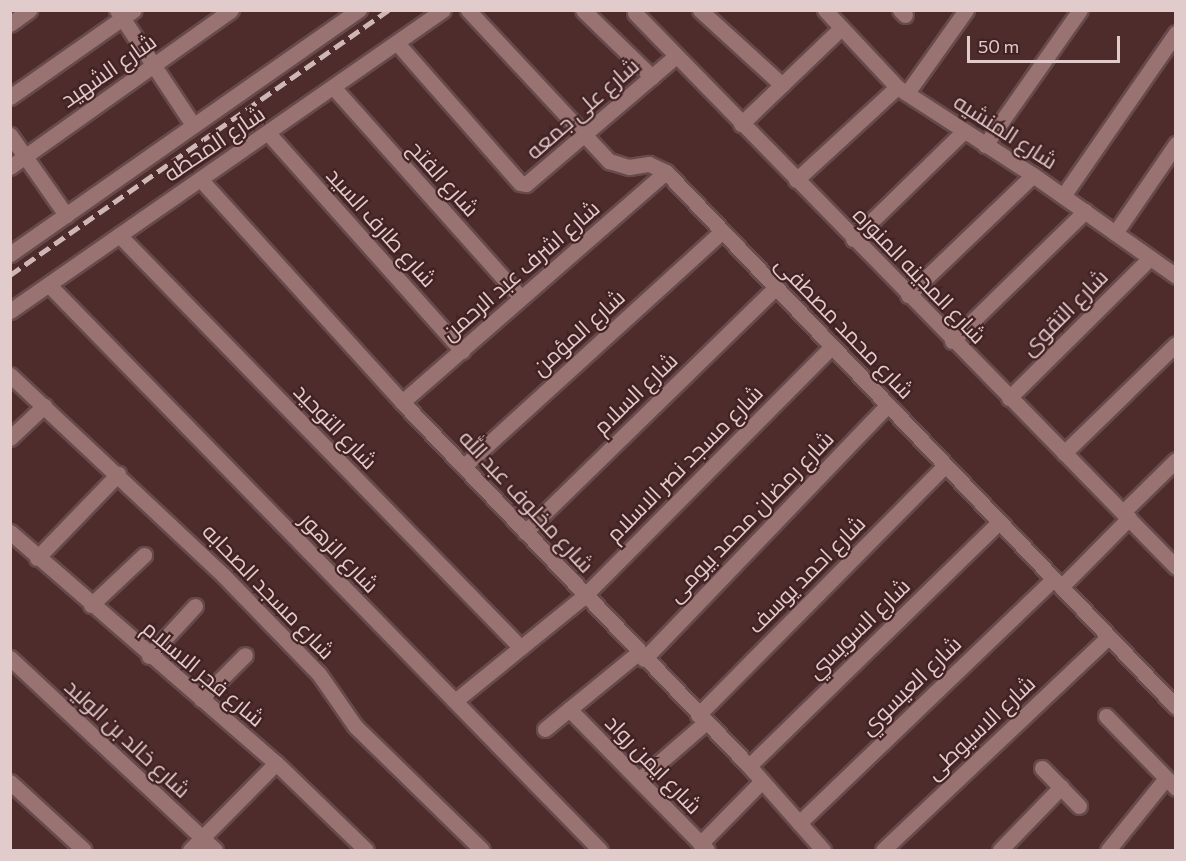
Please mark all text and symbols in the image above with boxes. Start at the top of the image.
scale bar [970,24,1123,62]
street label: شارع الشهيد [55,28,161,112]
text: 50 m [978,35,1019,57]
street label: شارع على جمعه [520,52,644,164]
street label: شارع المنشيه [949,88,1063,174]
street label: شارع المحطه [158,100,270,186]
street label: شارع الفتح [403,135,485,221]
street label: شارع طارف السيد [321,162,443,292]
street label: شارع اشرف عبد الرحمن [436,194,604,346]
street label: شارع المدينه المنوره [848,201,992,349]
street label: شارع محمد مصطفى [770,250,920,404]
street label: شارع التقوى [1015,263,1113,361]
street label: شارع المؤمن [526,283,630,381]
street label: شارع السلام [588,347,682,439]
street label: شارع التوحيد [289,378,383,474]
street label: شارع مسجد نصر الاسلام [600,379,768,547]
street label: شارع مخلوف عبد الله [454,424,600,578]
street label: شارع رمضان محمد بيومى [661,425,839,607]
street label: شارع الزهور [295,506,385,598]
street label: شارع احمد يوسف [742,510,870,638]
street label: شارع مسجد الصحابه [198,518,340,664]
street label: شارع السويسي [801,572,915,684]
street label: شارع فجر الاسلام [138,614,270,732]
street label: شارع العيسوي [854,630,966,740]
street label: شارع الاسيوطى [920,670,1040,784]
street label: شارع خالد بن الوليد [60,673,196,803]
street label: شارع ايمن رواد [600,709,708,819]

